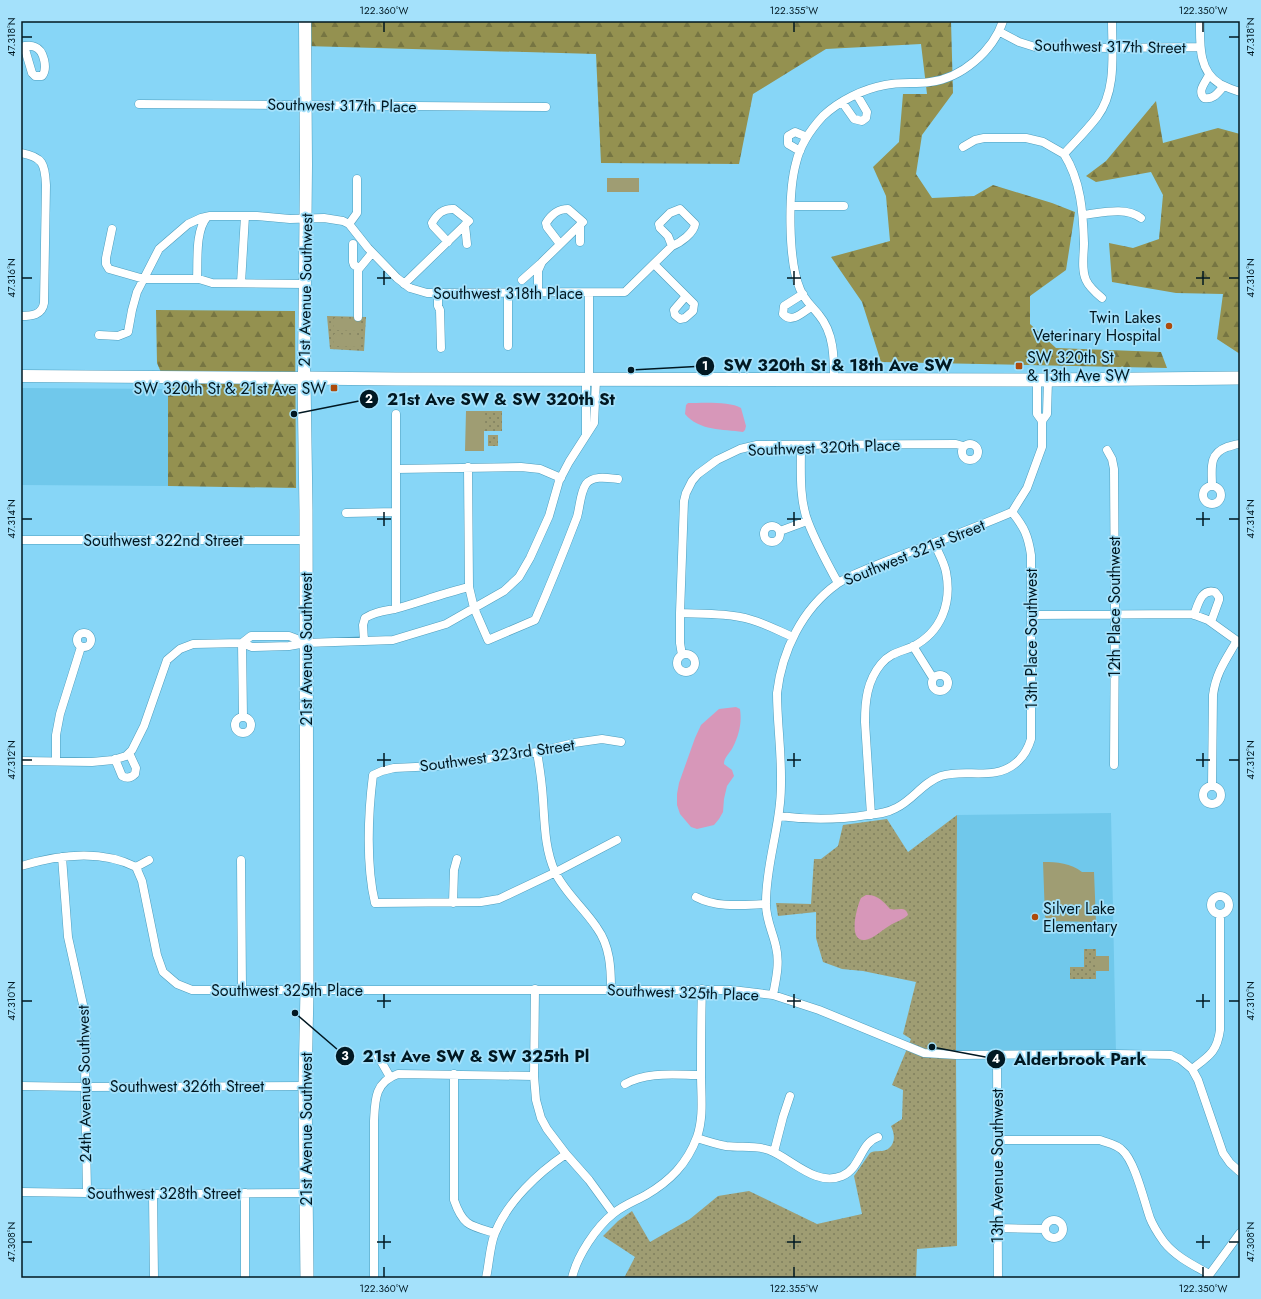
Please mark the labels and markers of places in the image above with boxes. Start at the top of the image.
place label: Twin Lakes Veterinary Hospital [1033,306,1161,347]
marker: Twin Lakes Veterinary Hospital [1164,321,1174,331]
place label: SW 320th St & 13th Ave SW [1027,346,1130,387]
callout: SW 320th St & 18th Ave SW [695,351,961,380]
marker: SW 320th St & 13th Ave SW [1014,361,1024,371]
place label: SW 320th St & 21st Ave SW [134,377,326,400]
marker: SW 320th St & 21st Ave SW [329,383,339,393]
callout: 21st Ave SW & SW 320th St [359,384,623,413]
place label: Silver Lake Elementary [1043,897,1118,938]
marker: Silver Lake Elementary [1030,912,1040,922]
callout: 21st Ave SW & SW 325th Pl [335,1041,598,1070]
callout: Alderbrook Park [986,1045,1155,1074]

